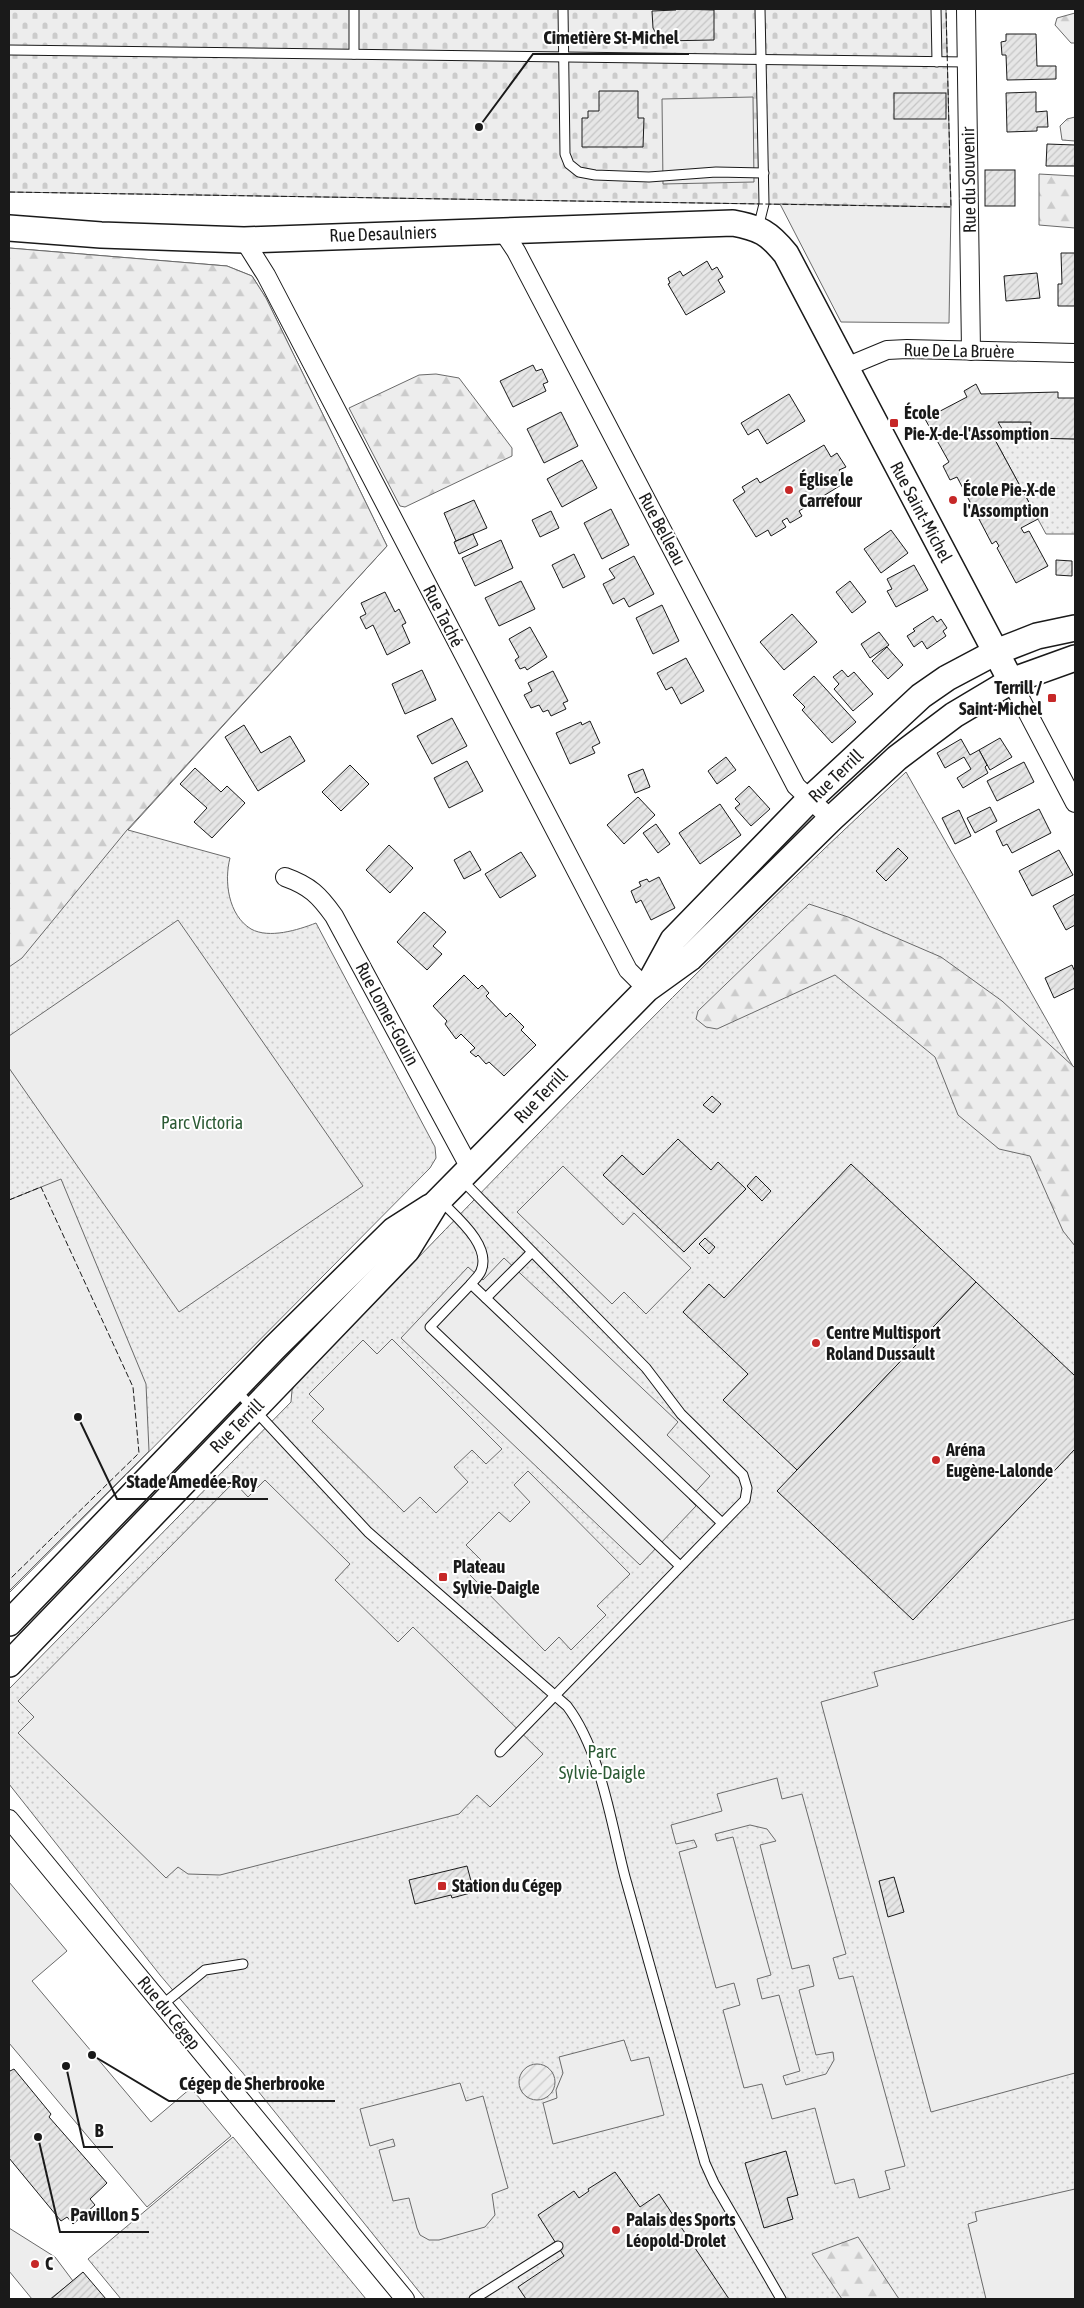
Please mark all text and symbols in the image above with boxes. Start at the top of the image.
callout: Cimetière St-Michel [533,20,689,54]
text: Cimetière St-Michel [543,26,680,48]
street label: Rue du Souvenir [957,126,980,233]
street label: Rue Desaulniers [329,221,437,246]
street label: Rue De La Bruère [903,339,1015,362]
place label: École Pie-X-de-l'Assomption [904,402,1049,444]
marker: École Pie-X-de-l'Assomption [888,417,900,429]
street label: Rue Saint-Michel [886,458,957,566]
place label: Église le Carrefour [799,469,862,511]
place label: École Pie-X-de l'Assomption [963,479,1056,521]
marker: Église le Carrefour [783,484,795,496]
street label: Rue Belleau [634,489,690,569]
marker: École Pie-X-de l'Assomption [947,494,959,506]
street label: Rue Taché [419,581,468,650]
place label: Terrill / Saint-Michel [959,677,1043,719]
marker: Terrill / Saint-Michel [1046,692,1058,704]
street label: Rue Terrill [804,744,867,807]
street label: Rue Lomer-Gouin [351,958,424,1069]
street label: Rue Terrill [510,1064,572,1127]
park label: Parc Victoria [161,1112,243,1133]
place label: Centre Multisport Roland Dussault [826,1322,941,1364]
marker: Centre Multisport Roland Dussault [810,1337,822,1349]
street label: Rue Terrill [205,1394,268,1457]
place label: Aréna Eugène-Lalonde [945,1439,1053,1481]
marker: Aréna Eugène-Lalonde [930,1454,942,1466]
callout: Stade Amedée-Roy [117,1465,268,1499]
text: Stade Amedée-Roy [126,1470,258,1492]
place label: Plateau Sylvie-Daigle [453,1556,540,1598]
marker: Plateau Sylvie-Daigle [437,1571,449,1583]
park label: Parc Sylvie-Daigle [559,1741,645,1783]
place label: Station du Cégep [452,1875,562,1896]
marker: Station du Cégep [436,1880,448,1892]
street label: Rue du Cégep [133,1972,205,2054]
callout: Cégep de Sherbrooke [169,2067,335,2101]
text: Cégep de Sherbrooke [179,2072,325,2094]
callout: B [84,2113,113,2147]
text: B [94,2119,104,2141]
callout: Pavillon 5 [60,2198,149,2232]
text: Pavillon 5 [70,2203,140,2225]
place label: Palais des Sports Léopold-Drolet [626,2209,736,2251]
marker: Palais des Sports Léopold-Drolet [610,2224,622,2236]
place label: C [45,2253,53,2274]
marker: C [29,2258,41,2270]

